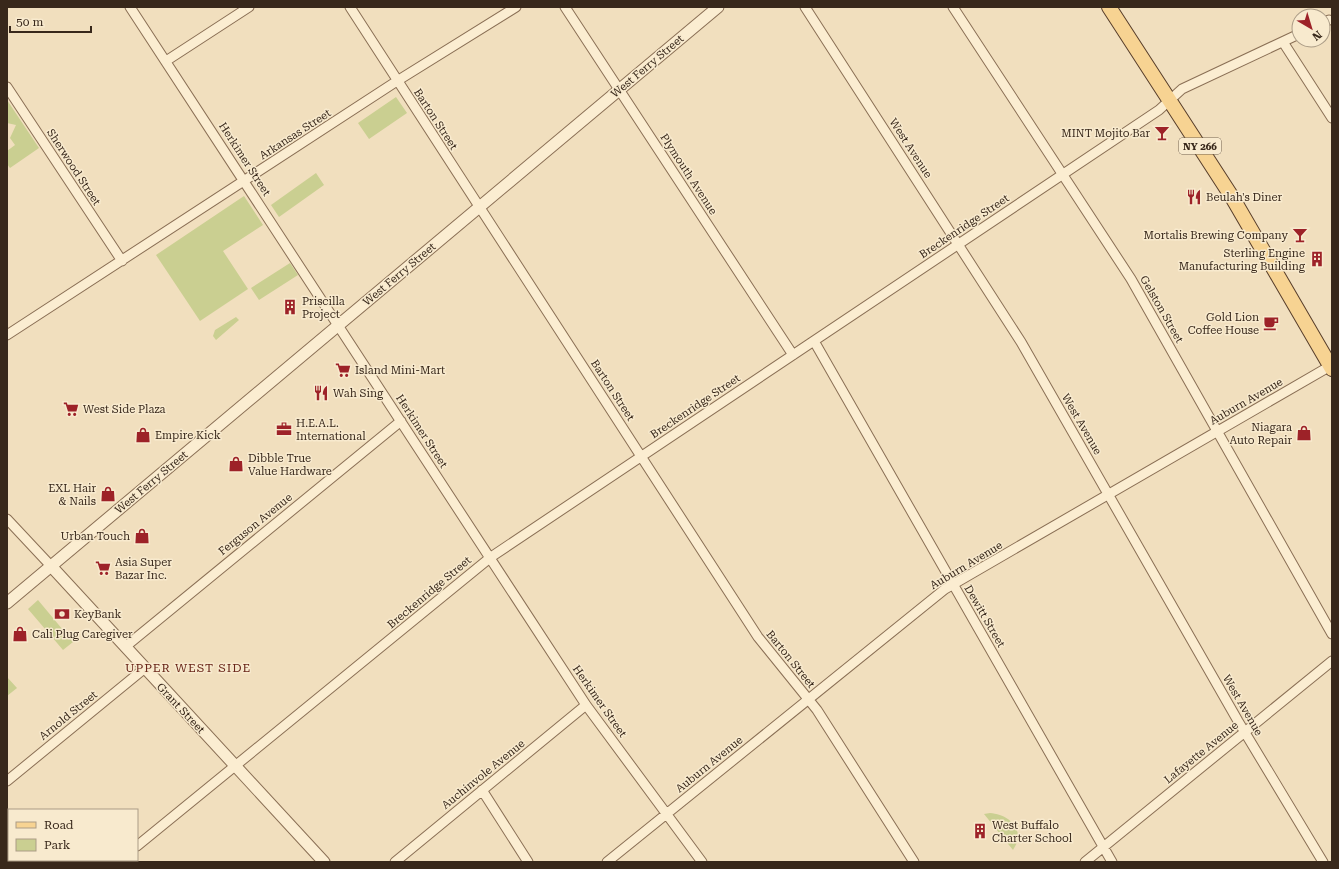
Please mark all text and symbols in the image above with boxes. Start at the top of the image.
scale bar [10,8,91,34]
north arrow [1291,8,1331,48]
text: 50 m [16,15,43,29]
text: N [1309,28,1324,44]
street label: West Ferry Street [608,32,686,101]
street label: Barton Street [411,86,460,152]
street label: Arkansas Street [257,106,333,162]
street label: West Avenue [887,116,935,180]
street label: Herkimer Street [216,120,273,198]
bar icon: MINT Mojito Bar [1153,124,1171,142]
street label: Sherwood Street [44,127,103,208]
place label: MINT Mojito Bar [1061,127,1150,140]
street label: Plymouth Avenue [658,131,720,217]
road number: NY 266 [1179,138,1221,154]
restaurant icon: Beulah's Diner [1185,188,1203,206]
place label: Beulah's Diner [1206,191,1283,204]
street label: Breckenridge Street [917,192,1012,261]
bar icon: Mortalis Brewing Company [1291,226,1309,244]
place label: Mortalis Brewing Company [1144,229,1288,242]
street label: West Ferry Street [360,240,438,309]
place label: Sterling Engine Manufacturing Building [1179,247,1306,273]
building icon: Sterling Engine Manufacturing Building [1308,250,1326,268]
street label: Gelston Street [1137,273,1186,345]
place label: Priscilla Project [302,295,345,321]
building icon: Priscilla Project [281,298,299,316]
place label: Gold Lion Coffee House [1188,311,1259,337]
cafe icon: Gold Lion Coffee House [1262,314,1280,332]
street label: Barton Street [588,357,637,423]
supermarket icon: Island Mini-Mart [334,361,352,379]
place label: Island Mini-Mart [355,364,445,377]
street label: Breckenridge Street [648,372,743,441]
street label: Auburn Avenue [1207,375,1285,428]
restaurant icon: Wah Sing [312,384,330,402]
place label: Wah Sing [333,387,384,400]
street label: West Avenue [1059,391,1104,457]
street label: Herkimer Street [393,392,450,470]
supermarket icon: West Side Plaza [62,400,80,418]
place label: West Side Plaza [83,403,166,416]
place label: H.E.A.L. International [296,417,366,443]
office icon: H.E.A.L. International [275,420,293,438]
place label: Niagara Auto Repair [1229,421,1292,447]
shop icon: Niagara Auto Repair [1295,424,1313,442]
shop icon: Empire Kick [134,426,152,444]
place label: Empire Kick [155,429,221,442]
street label: West Ferry Street [112,448,190,517]
place label: Dibble True Value Hardware [248,452,332,478]
shop icon: Dibble True Value Hardware [227,455,245,473]
place label: EXL Hair & Nails [48,482,96,508]
shop icon: EXL Hair & Nails [99,485,117,503]
street label: Ferguson Avenue [216,491,295,558]
shop icon: Urban Touch [133,527,151,545]
place label: Urban Touch [61,530,130,543]
street label: Auburn Avenue [928,539,1005,592]
street label: Breckenridge Street [385,554,474,631]
place label: Asia Super Bazar Inc. [115,556,172,582]
supermarket icon: Asia Super Bazar Inc. [94,559,112,577]
street label: Dewitt Street [962,583,1008,650]
bank icon: KeyBank [53,605,71,623]
place label: KeyBank [74,608,121,621]
shop icon: Cali Plug Caregiver [11,625,29,643]
place label: Cali Plug Caregiver [32,628,133,641]
street label: Barton Street [763,628,818,691]
district label: UPPER WEST SIDE [125,661,251,675]
street label: Herkimer Street [570,663,629,740]
street label: West Avenue [1220,672,1265,738]
street label: Grant Street [154,680,207,736]
street label: Arnold Street [37,688,100,743]
street label: Lafayette Avenue [1162,719,1241,786]
street label: Auburn Avenue [673,733,745,795]
street label: Auchinvole Avenue [439,737,527,812]
legend [8,809,138,861]
text: Road [44,818,74,832]
place label: West Buffalo Charter School [992,819,1073,845]
building icon: West Buffalo Charter School [971,822,989,840]
text: Park [44,838,71,852]

